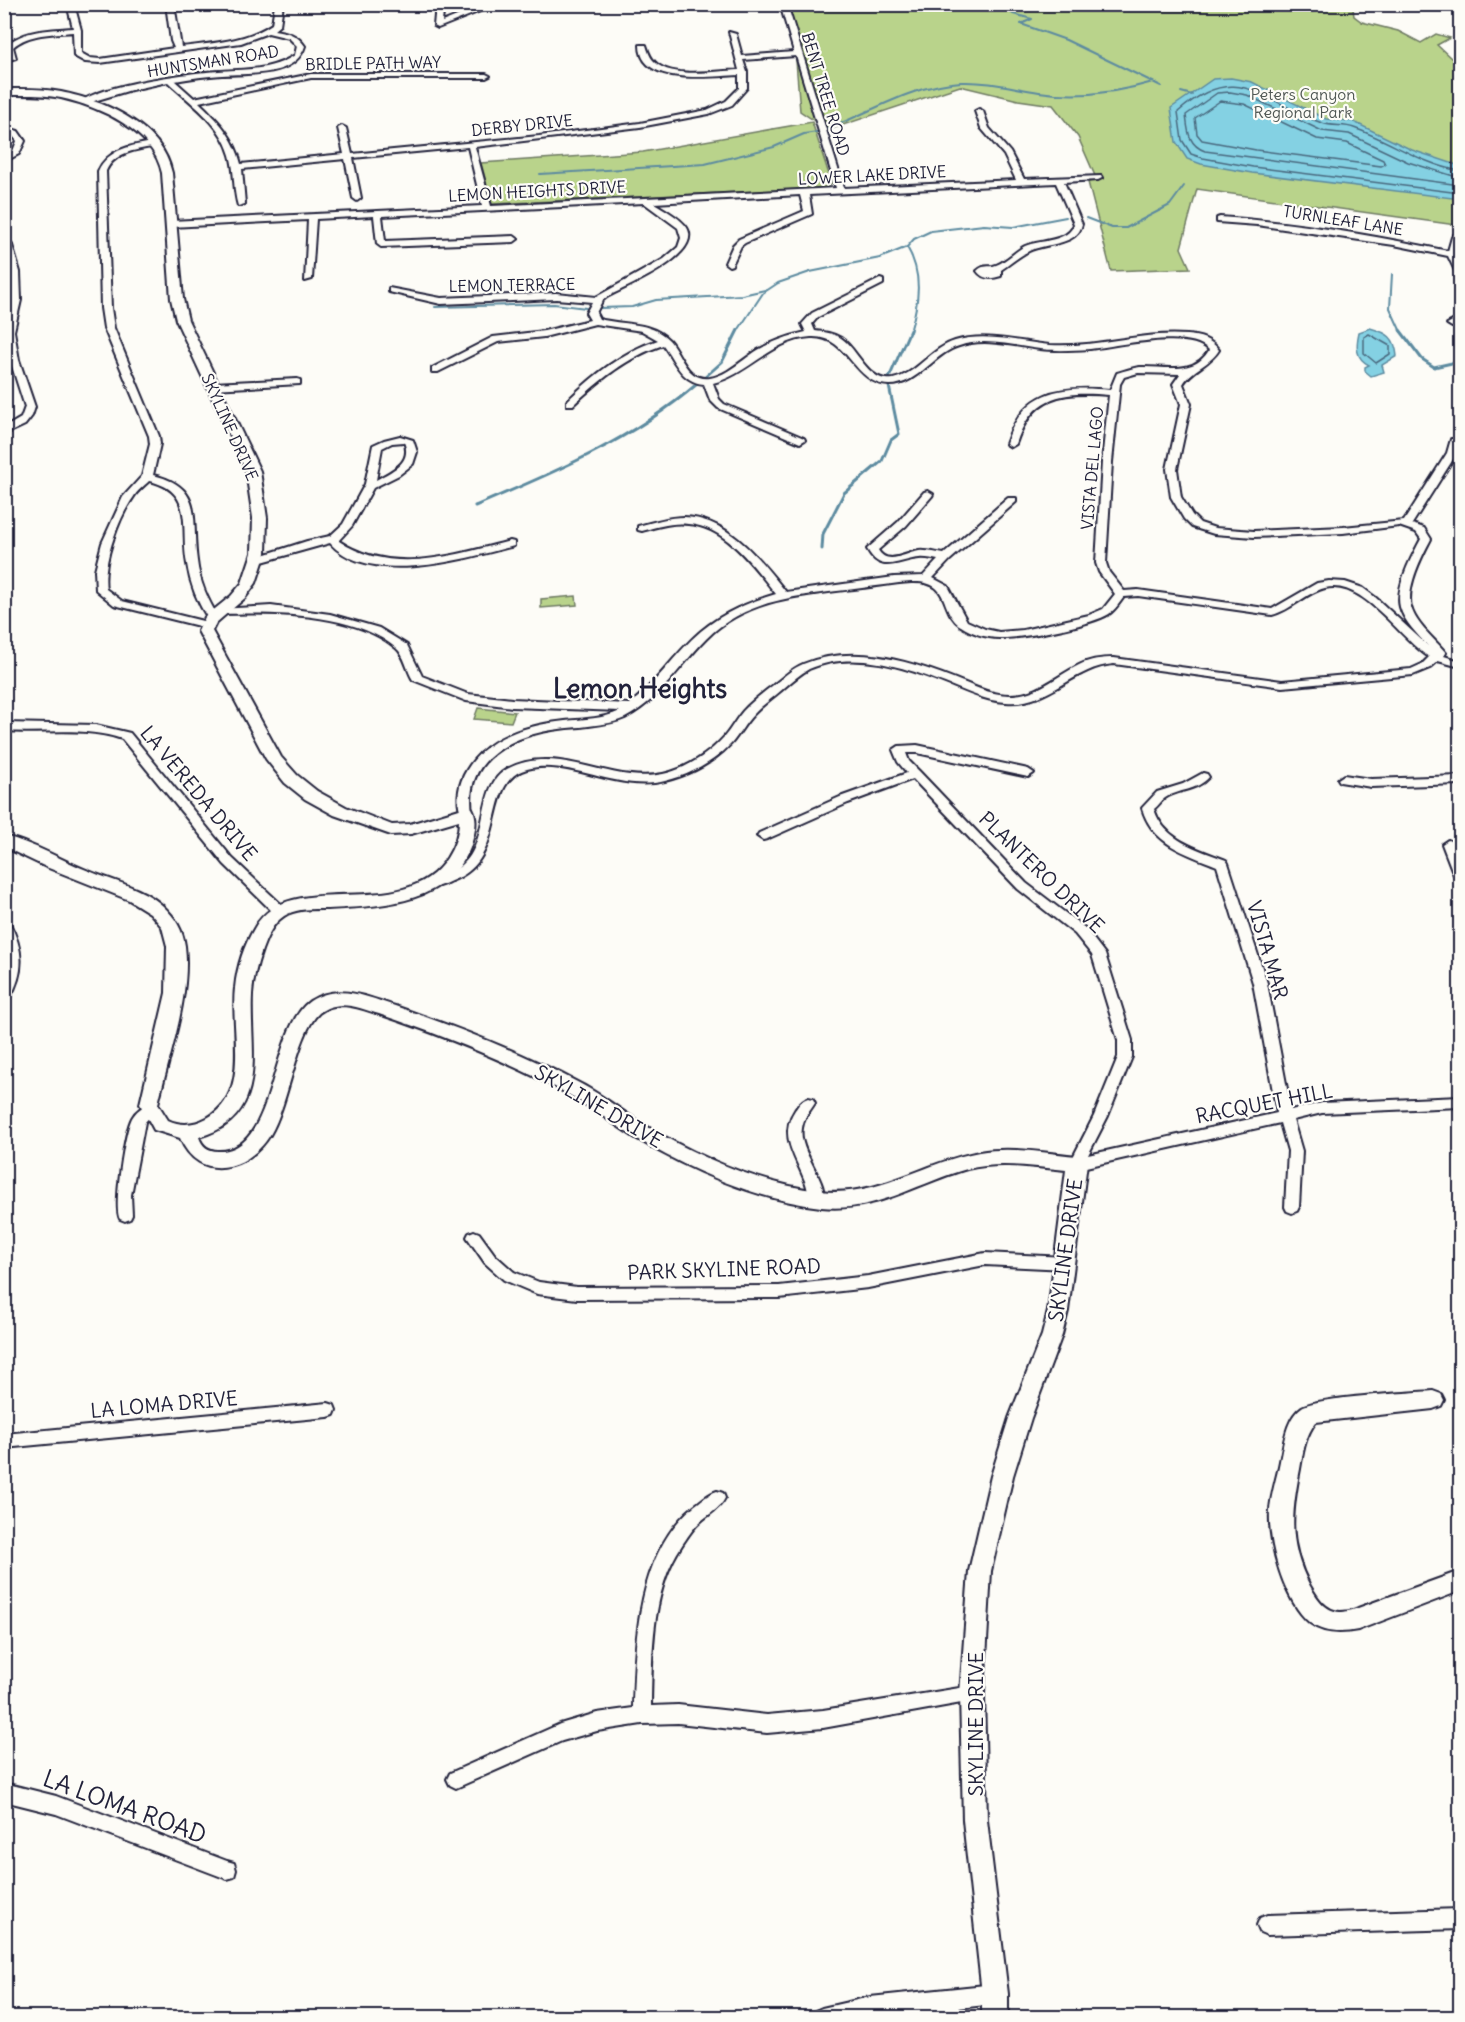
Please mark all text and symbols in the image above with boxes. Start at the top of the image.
street label: BENT TREE ROAD [798,30,854,158]
street label: HUNTSMAN ROAD [146,41,280,81]
street label: BRIDLE PATH WAY [305,52,441,74]
park label: Peters Canyon Regional Park [1250,84,1356,122]
street label: DERBY DRIVE [470,110,574,140]
street label: LOWER LAKE DRIVE [797,161,947,189]
street label: LEMON HEIGHTS DRIVE [448,176,626,206]
street label: TURNLEAF LANE [1282,201,1404,239]
street label: LEMON TERRACE [449,274,575,296]
street label: SKYLINE DRIVE [197,370,263,484]
street label: VISTA DEL LAGO [1077,405,1107,531]
district label: Lemon Heights [553,672,727,705]
street label: LA VEREDA DRIVE [135,720,263,866]
street label: PLANTERO DRIVE [974,806,1110,938]
street label: VISTA MAR [1242,898,1294,1002]
street label: SKYLINE DRIVE [530,1059,668,1153]
street label: RACQUET HILL [1193,1077,1335,1129]
street label: SKYLINE DRIVE [1043,1177,1087,1323]
street label: PARK SKYLINE ROAD [627,1253,821,1285]
street label: LA LOMA DRIVE [89,1385,239,1423]
street label: SKYLINE DRIVE [963,1652,988,1796]
street label: LA LOMA ROAD [39,1763,211,1849]

